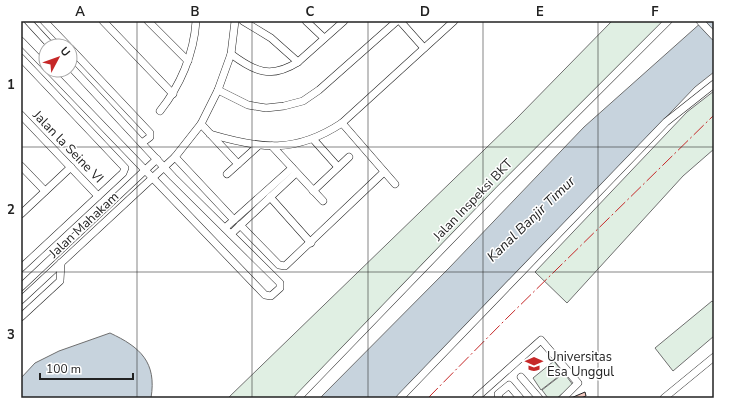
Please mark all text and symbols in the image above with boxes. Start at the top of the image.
text: A [75,3,85,21]
text: B [191,3,200,21]
text: C [306,3,315,21]
text: D [420,3,430,21]
text: E [536,3,544,21]
text: F [651,3,659,21]
north arrow [38,38,78,78]
text: U [57,44,73,60]
text: 1 [7,76,15,94]
street label: Jalan la Seine VI [28,106,107,187]
street label: Jalan Inspeksi BKT [429,155,517,246]
water label: Kanal Banjir Timur [483,171,580,266]
street label: Jalan Mahakam [44,188,123,263]
text: 2 [7,201,15,219]
text: 3 [7,326,15,344]
place label: Universitas Esa Unggul [547,348,614,381]
school or university icon: Universitas Esa Unggul [524,354,544,374]
scale bar [40,355,133,381]
text: 100 m [46,361,81,377]

